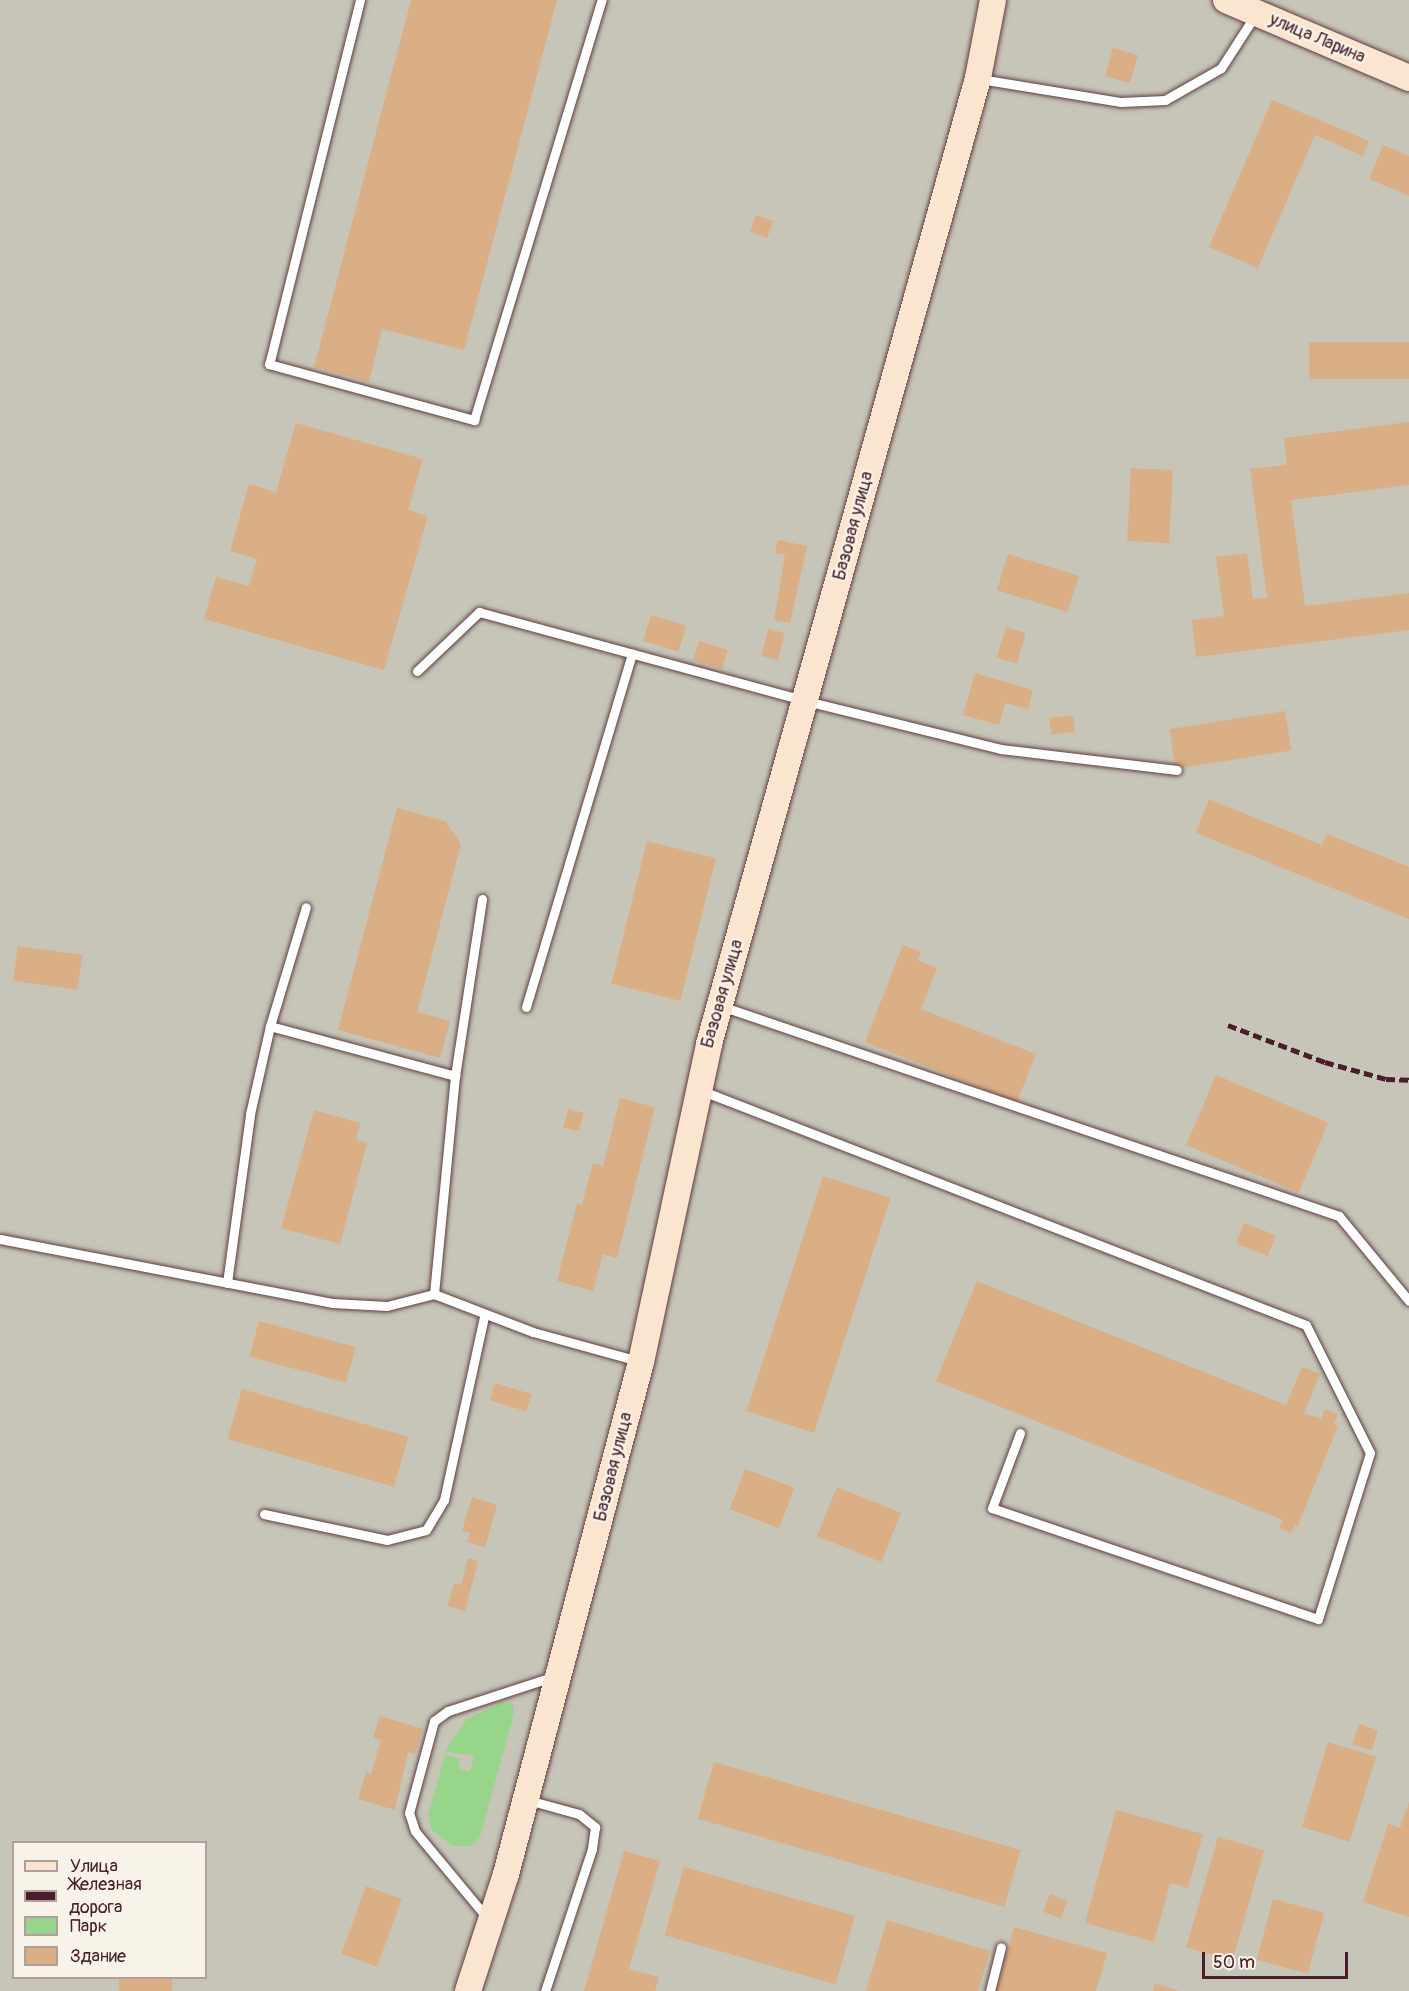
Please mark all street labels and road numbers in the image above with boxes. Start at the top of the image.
street label: улица Ларина [1266,9,1368,69]
street label: Базовая улица [829,469,879,583]
street label: Базовая улица [697,937,749,1051]
street label: Базовая улица [590,1410,638,1524]

